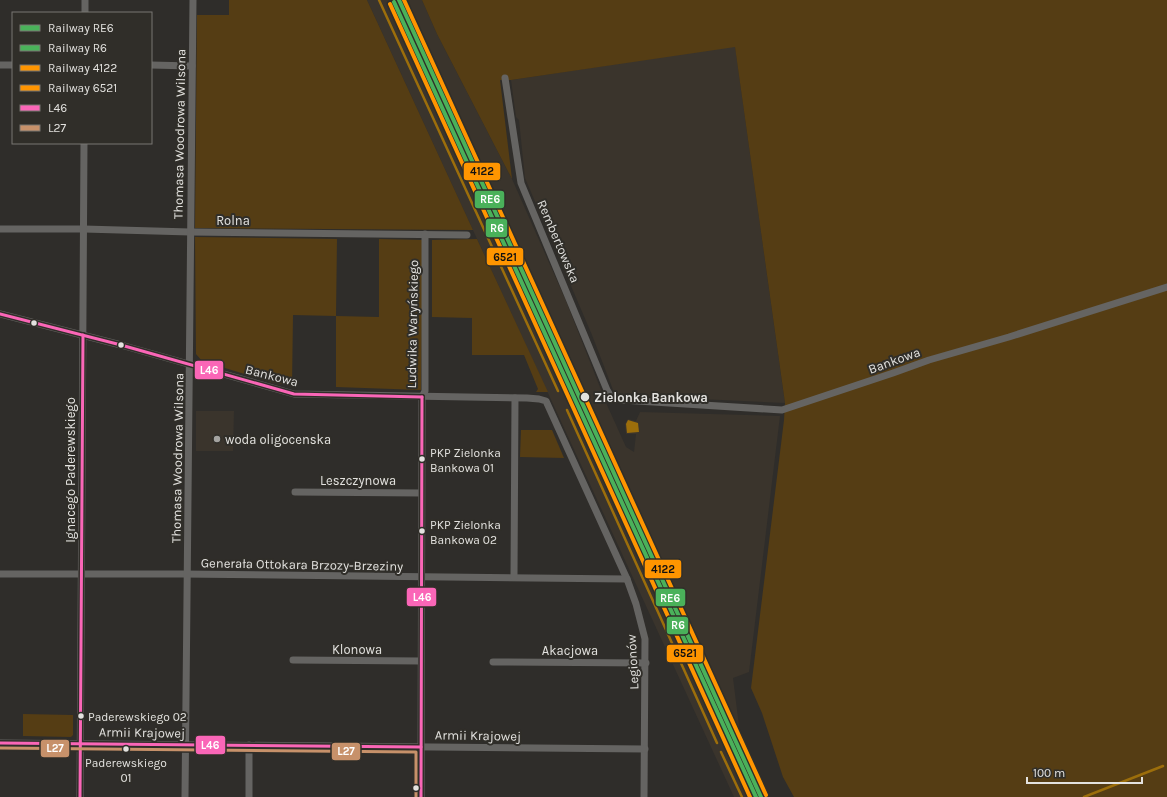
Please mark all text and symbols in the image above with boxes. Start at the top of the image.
legend [12,12,152,144]
text: Railway RE6 [48,21,114,35]
text: Railway R6 [48,41,107,55]
street label: Thomasa Woodrowa Wilsona [171,49,188,219]
text: Railway 4122 [48,61,117,75]
text: Railway 6521 [48,81,117,95]
text: L46 [48,101,67,115]
text: L27 [48,121,67,135]
line badge: 4122 [463,162,501,181]
text: 4122 [470,165,494,178]
line badge: RE6 [474,190,505,209]
text: RE6 [480,193,500,206]
street label: Rembertowska [534,197,583,285]
street label: Rolna [216,213,250,228]
line badge: R6 [485,218,508,238]
text: R6 [490,222,504,235]
line badge: 6521 [486,247,524,266]
text: 6521 [493,251,517,264]
street label: Ludwika Waryńskiego [404,260,421,388]
unlabelled marker [29,318,39,328]
unlabelled marker [116,340,126,350]
street label: Bankowa [866,344,922,377]
line badge: L46 [194,360,224,380]
street label: Bankowa [244,362,300,389]
text: L46 [200,364,219,377]
street label: Thomasa Woodrowa Wilsona [169,373,186,543]
place label: Zielonka Bankowa [594,390,708,405]
marker: Zielonka Bankowa [579,391,591,403]
street label: Ignacego Paderewskiego [63,397,78,543]
place label: woda oligocenska [225,432,331,447]
marker: woda oligocenska [212,434,222,444]
place label: PKP Zielonka Bankowa 01 [430,446,501,475]
marker: PKP Zielonka Bankowa 01 [417,454,427,464]
street label: Leszczynowa [320,473,396,488]
place label: PKP Zielonka Bankowa 02 [430,518,501,547]
marker: PKP Zielonka Bankowa 02 [417,526,427,536]
street label: Generała Ottokara Brzozy-Brzeziny [201,555,403,574]
line badge: 4122 [644,559,682,579]
text: 4122 [651,563,675,576]
line badge: L46 [406,587,437,607]
line badge: RE6 [655,588,686,607]
text: L46 [413,591,432,604]
text: RE6 [660,592,680,605]
line badge: R6 [666,616,689,635]
text: R6 [671,619,685,632]
street label: Legionów [624,633,641,690]
street label: Klonowa [332,642,382,657]
street label: Akacjowa [542,643,598,658]
line badge: 6521 [666,644,704,663]
text: 6521 [673,647,697,660]
place label: Paderewskiego 02 [88,710,187,724]
marker: Paderewskiego 02 [76,711,86,721]
street label: Armii Krajowej [99,724,185,741]
street label: Armii Krajowej [435,727,521,744]
line badge: L46 [195,735,226,755]
line badge: L27 [40,739,70,758]
text: L46 [201,739,220,752]
text: L27 [46,742,64,755]
line badge: L27 [331,742,361,761]
marker: Paderewskiego 01 [121,744,131,754]
text: L27 [337,745,355,758]
place label: Paderewskiego 01 [85,756,167,785]
scale bar [1027,759,1142,785]
text: 100 m [1033,766,1065,780]
unlabelled marker [411,783,421,793]

